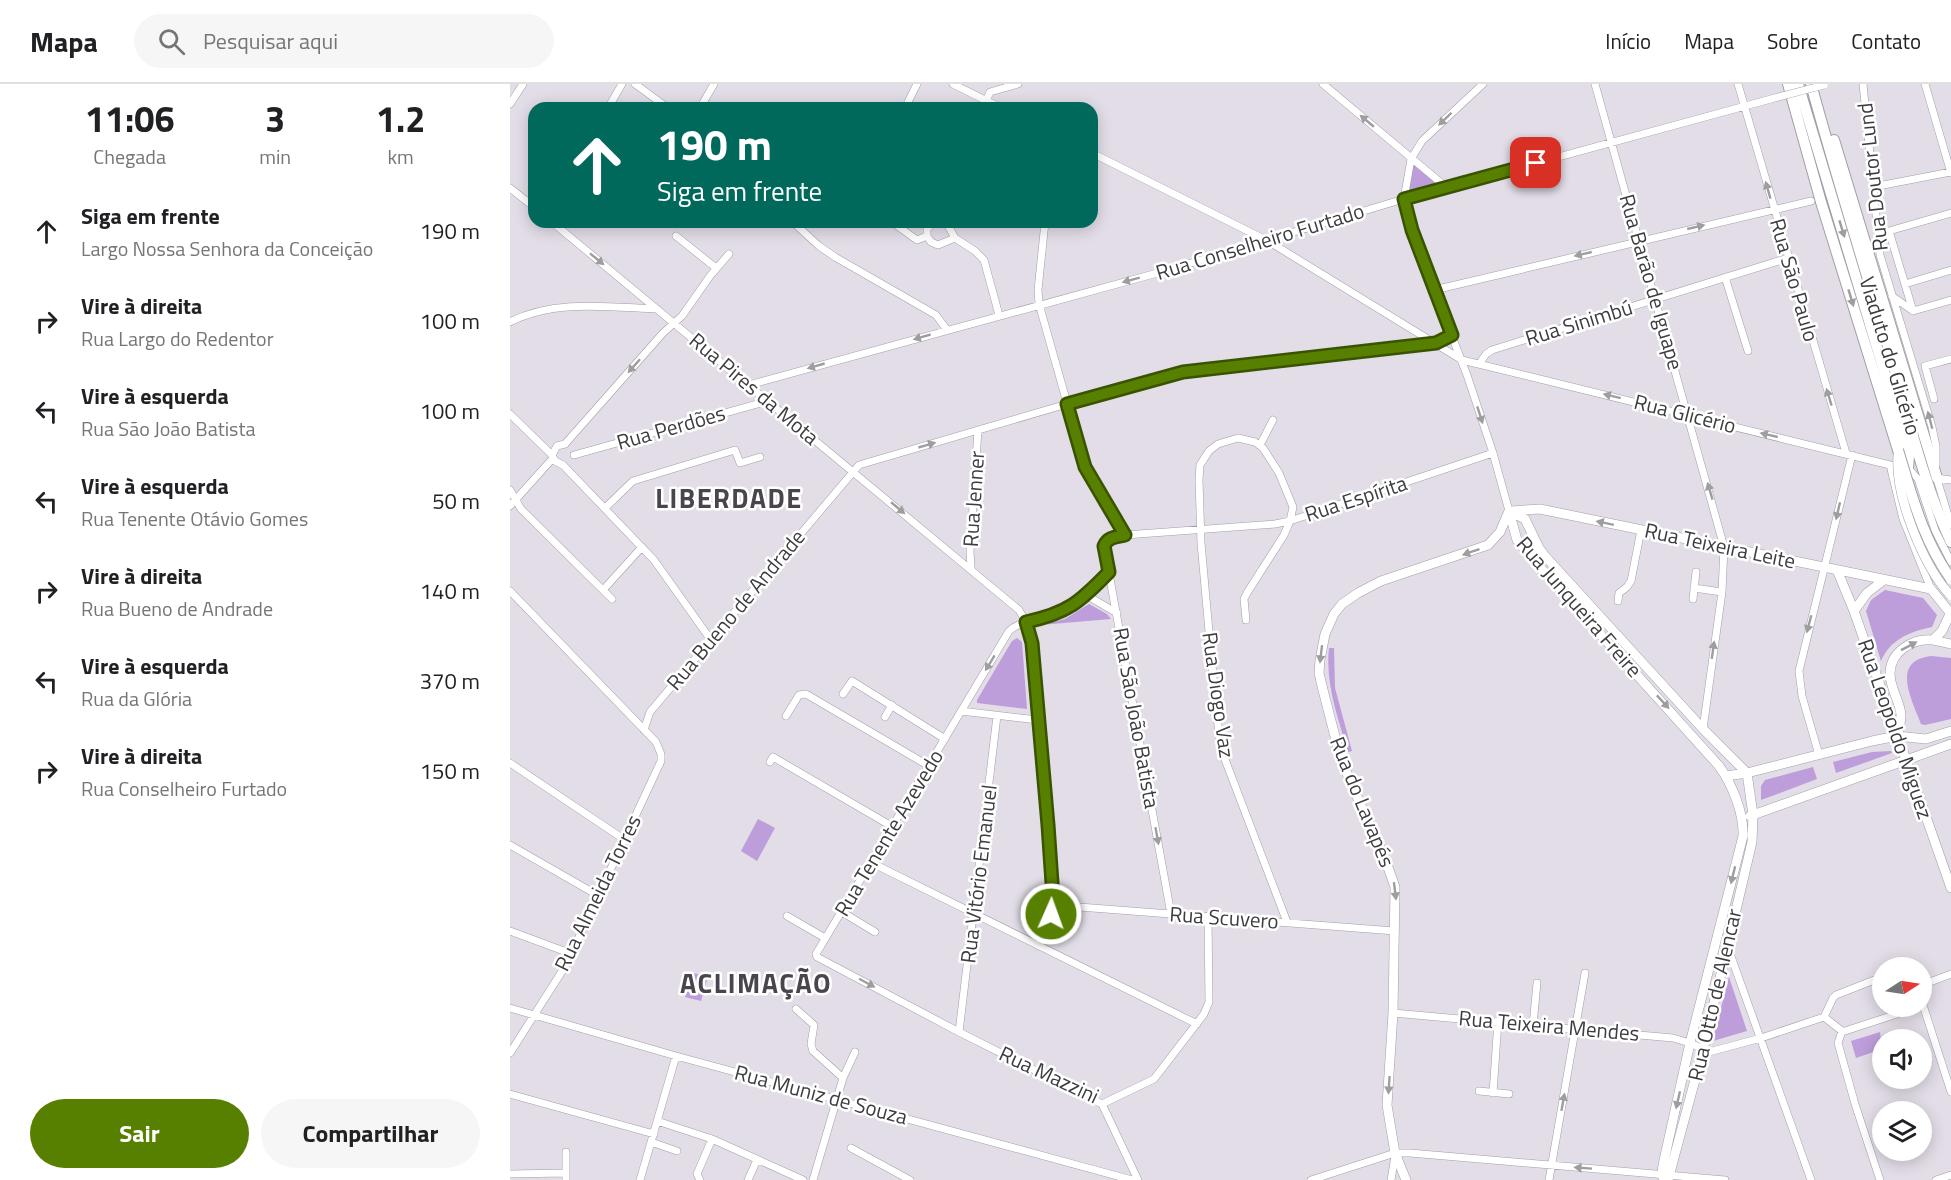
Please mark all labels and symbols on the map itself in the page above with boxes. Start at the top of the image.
street label: Rua Doutor Lund [1848,101,1896,253]
one-way arrow [1438,112,1452,126]
one-way arrow [1359,115,1375,128]
pin [1510,137,1561,188]
one-way arrow [1763,181,1772,199]
street label: Rua Barão de Iguape [1612,190,1692,373]
street label: Rua Conselheiro Furtado [1152,194,1368,288]
street label: Rua São Paulo [1762,214,1828,345]
one-way arrow [1838,221,1847,239]
one-way arrow [1687,222,1706,231]
one-way arrow [1573,250,1592,260]
one-way arrow [589,253,605,266]
street label: Viaduto do Glicério [1852,272,1930,439]
one-way arrow [1121,275,1140,285]
one-way arrow [1847,289,1857,307]
street label: Rua Sinimbú [1521,291,1636,354]
street label: Rua Pires da Mota [683,324,827,453]
one-way arrow [913,333,931,342]
one-way arrow [627,358,641,373]
one-way arrow [807,362,825,372]
street label: Rua Glicério [1631,385,1740,441]
one-way arrow [1824,388,1833,406]
one-way arrow [1603,391,1621,401]
street label: Rua Perdões [613,396,729,458]
one-way arrow [1476,407,1486,425]
one-way arrow [1925,411,1934,429]
one-way arrow [1760,429,1778,439]
one-way arrow [918,440,936,449]
street label: Rua Jenner [954,450,992,548]
street label: Rua Espírita [1300,466,1411,530]
district label: LIBERDADE [655,477,803,518]
one-way arrow [1705,481,1714,499]
one-way arrow [890,502,906,515]
one-way arrow [1833,502,1842,521]
street label: Rua Teixeira Leite [1642,513,1799,577]
one-way arrow [1596,517,1615,527]
street label: Rua Bueno de Andrade [658,522,812,697]
street label: Rua Junqueira Freire [1509,529,1650,684]
one-way arrow [1462,547,1480,557]
one-way arrow [1804,615,1814,633]
street label: Rua São João Batista [1105,625,1169,811]
street label: Rua Diogo Vaz [1194,630,1244,760]
street label: Rua Leopoldo Miguez [1850,634,1942,823]
one-way arrow [1709,640,1718,659]
one-way arrow [1900,642,1918,652]
one-way arrow [1316,645,1326,664]
one-way arrow [985,655,996,671]
one-way arrow [1656,694,1670,709]
street label: Rua do Lavapés [1322,731,1404,872]
street label: Rua Tenente Azevedo [826,743,951,922]
street label: Rua Vitório Emanuel [951,783,1005,965]
street label: Rua Almeida Torres [545,809,649,976]
one-way arrow [1153,826,1162,845]
one-way arrow [1728,866,1738,884]
one-way arrow [1390,881,1399,900]
position arrow [1019,882,1083,946]
street label: Rua Scuvero [1168,897,1280,937]
street label: Rua Otto de Alencar [1679,905,1749,1084]
north arrow [1872,957,1932,1017]
district label: ACLIMAÇÃO [680,962,832,1003]
one-way arrow [859,978,876,988]
street label: Rua Teixeira Mendes [1457,1001,1641,1049]
street label: Rua Mazzini [994,1037,1105,1111]
street label: Rua Muniz de Souza [731,1056,912,1133]
one-way arrow [1384,1076,1393,1095]
one-way arrow [1672,1090,1682,1109]
one-way arrow [1559,1092,1568,1111]
one-way arrow [1574,1163,1593,1173]

